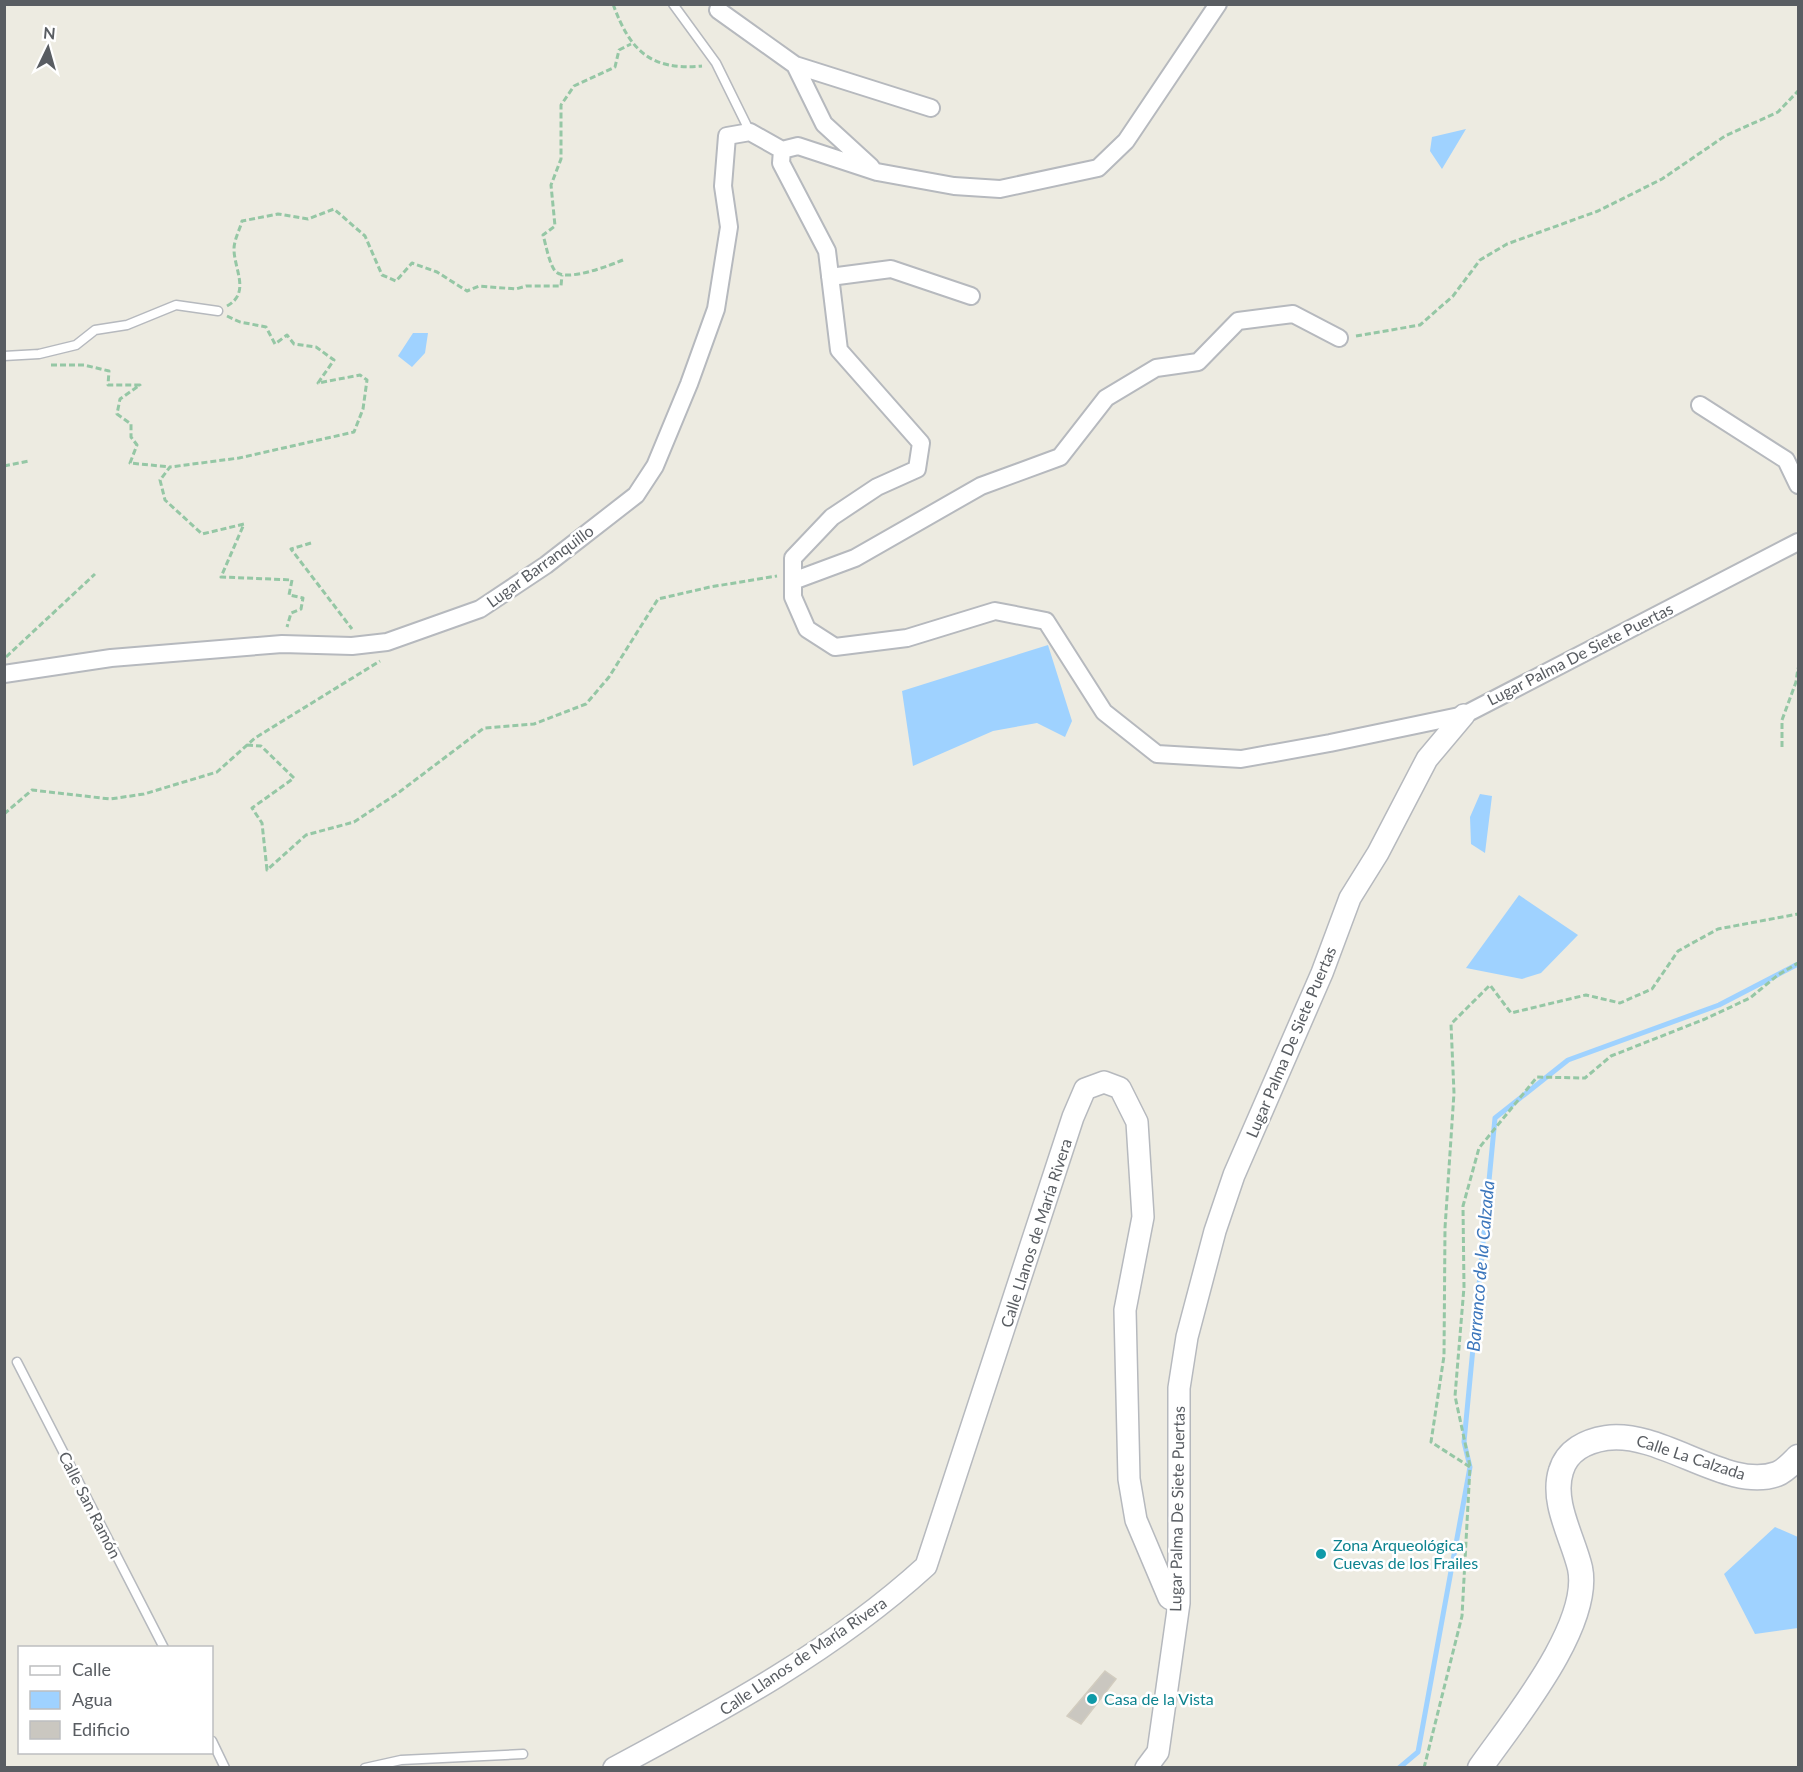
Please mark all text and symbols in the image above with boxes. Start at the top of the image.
north arrow [18,18,78,78]
text: N [42,23,56,43]
street label: Lugar Barranquillo [483,520,597,611]
street label: Lugar Palma De Siete Puertas [1484,598,1676,709]
street label: Lugar Palma De Siete Puertas [1242,943,1340,1140]
street label: Calle Llanos de María Rivera [996,1136,1075,1330]
water label: Barranco de la Calzada [1462,1179,1498,1352]
street label: Lugar Palma De Siete Puertas [1165,1406,1188,1612]
street label: Calle La Calzada [1634,1430,1748,1483]
street label: Calle San Ramón [55,1448,126,1561]
place label: Zona Arqueológica Cuevas de los Frailes [1333,1535,1478,1572]
marker: Zona Arqueológica Cuevas de los Frailes [1314,1547,1328,1561]
street label: Calle Llanos de María Rivera [716,1593,890,1719]
legend [18,1646,213,1754]
text: Calle [72,1658,111,1680]
text: Agua [72,1688,113,1710]
place label: Casa de la Vista [1104,1689,1214,1708]
marker: Casa de la Vista [1085,1692,1099,1706]
text: Edificio [72,1718,130,1740]

